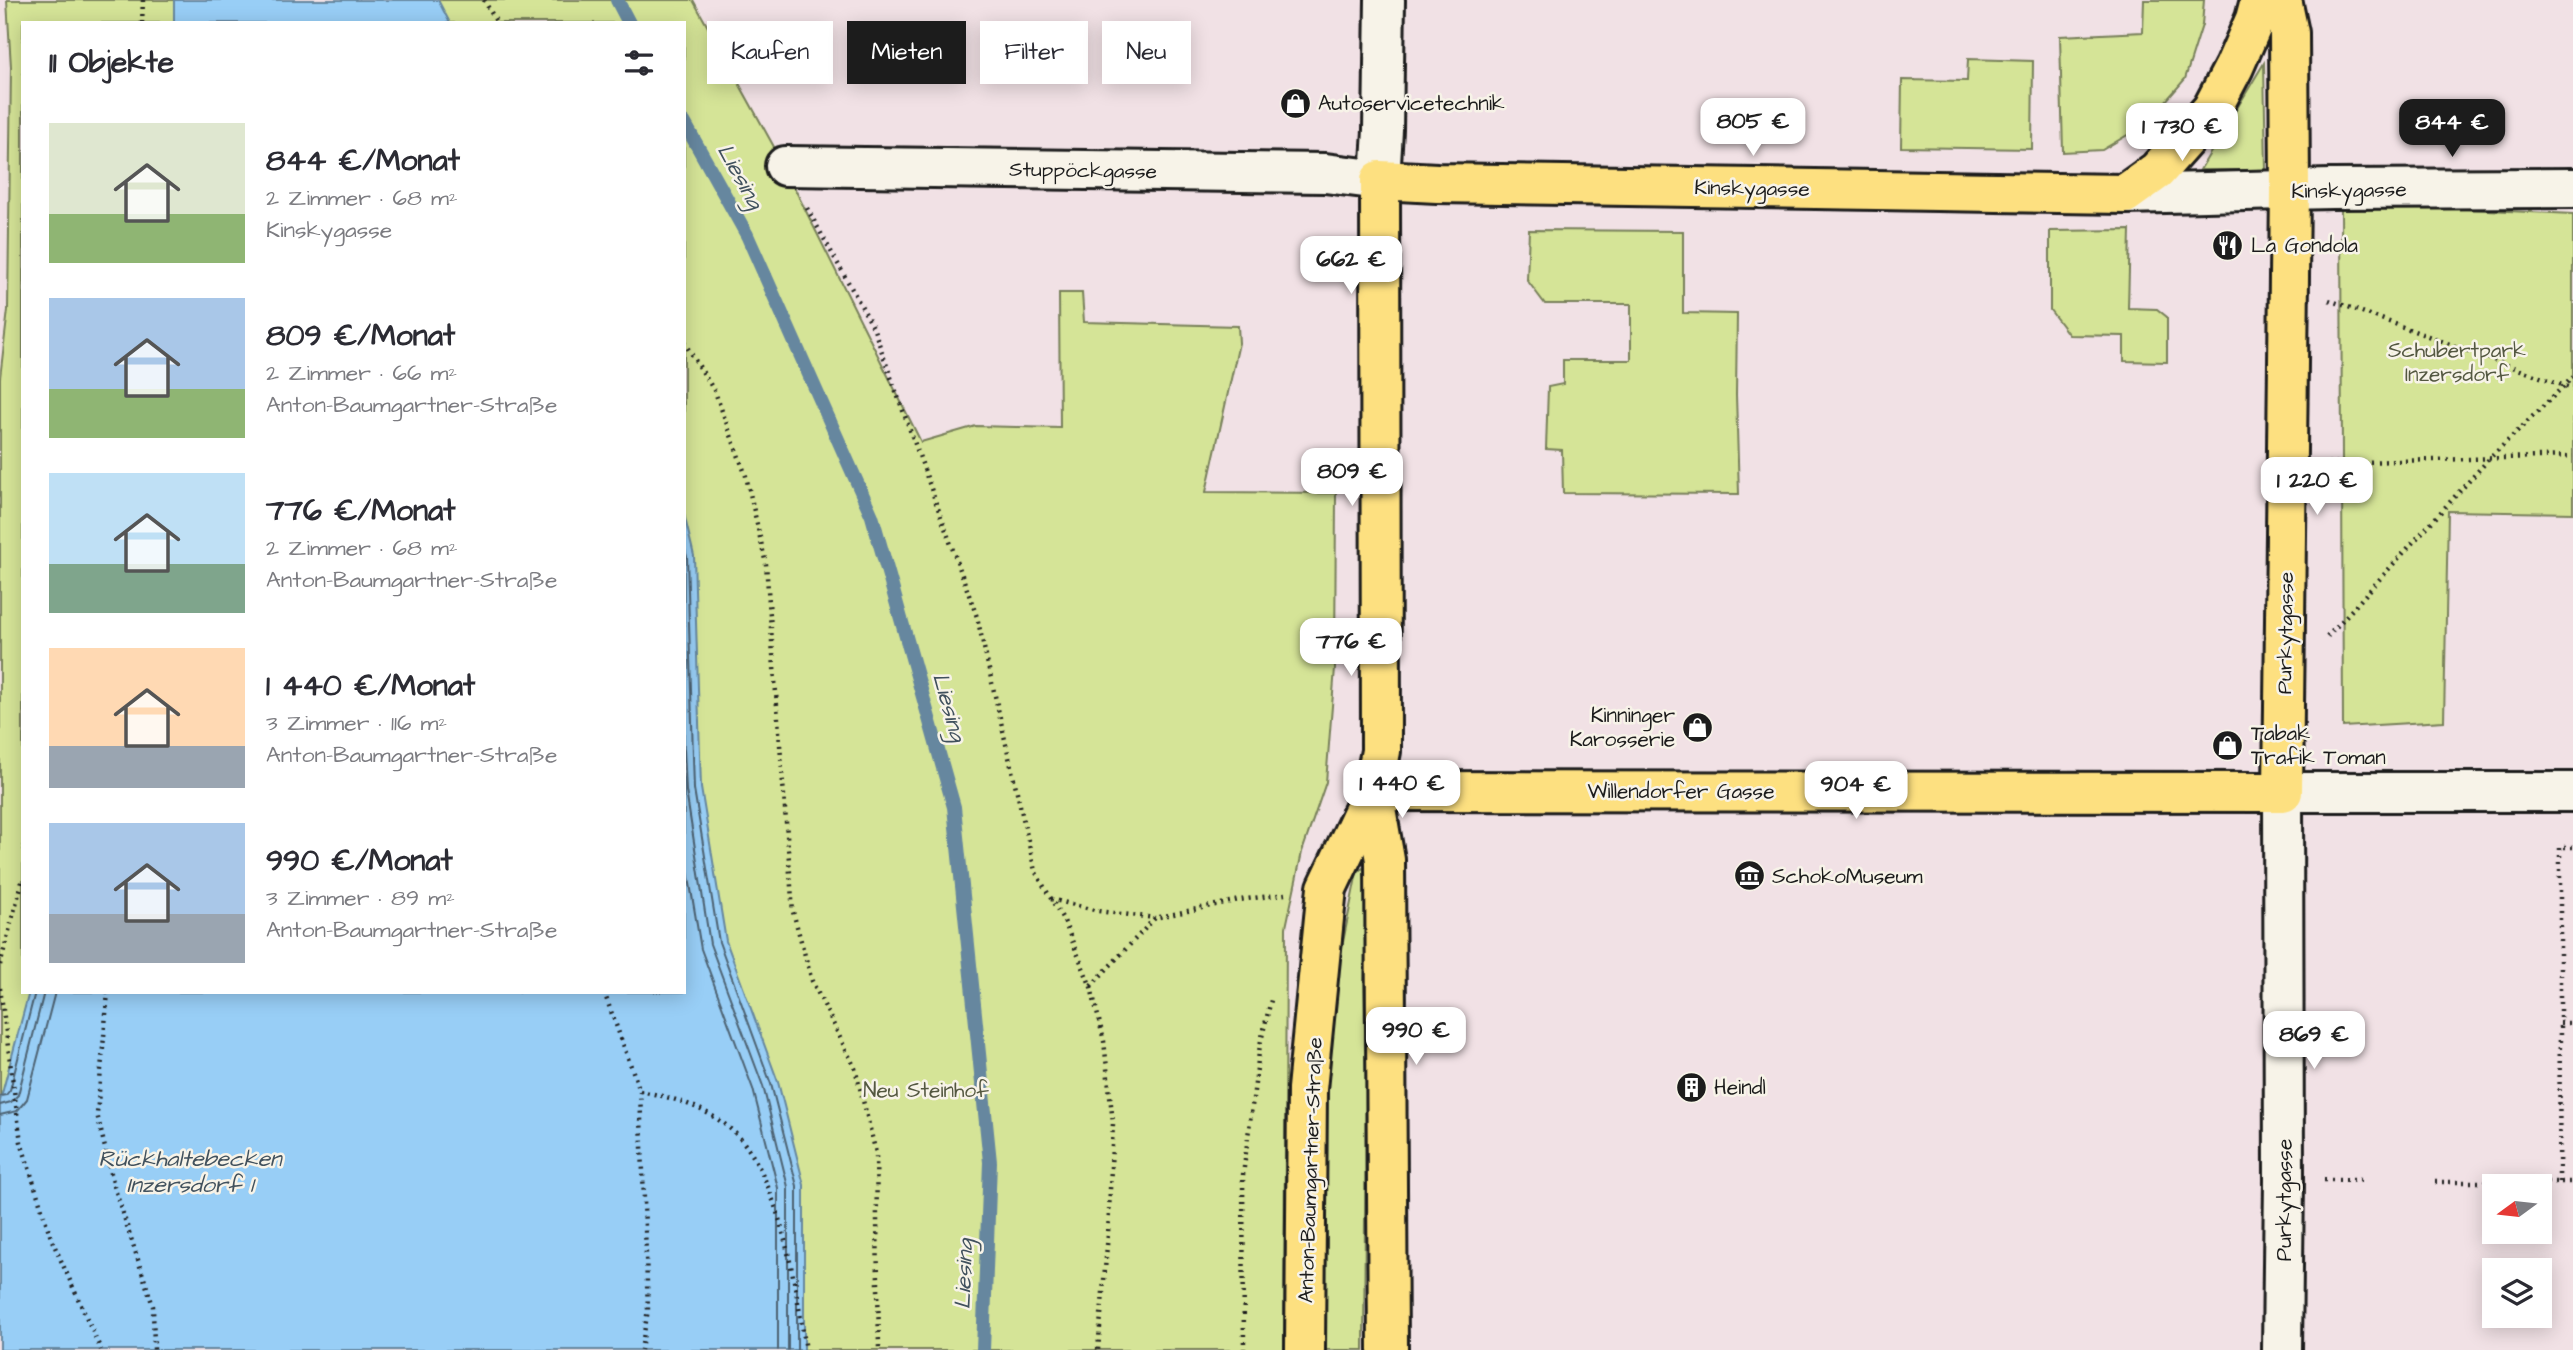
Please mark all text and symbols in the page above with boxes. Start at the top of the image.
chip: Kaufen [707,21,833,84]
chip: Mieten [847,21,966,84]
chip: Filter [980,21,1088,84]
chip: Neu [1102,21,1191,84]
text: 11 Objekte [49,42,174,84]
icon: filters [620,44,658,82]
shop icon: Autoservicetechnik [1278,86,1312,120]
place label: Autoservicetechnik [1318,89,1505,118]
pin: 805 € [1704,99,1802,158]
pin: 844 € [2403,100,2501,159]
pin: 1 730 € [2117,104,2247,163]
text: 805 € [1716,105,1790,137]
text: 844 € [2415,106,2489,138]
text: 1 730 € [2142,110,2222,142]
water label: Liesing [708,138,772,216]
text: 844 €/Monat [266,140,460,182]
icon: home [105,151,189,235]
street label: Stuppöckgasse [1009,155,1157,188]
street label: Kinskygasse [1694,173,1810,206]
street label: Kinskygasse [2291,175,2407,208]
text: 2 Zimmer · 68 m² [266,182,458,214]
text: Kinskygasse [266,214,392,246]
restaurant icon: La Gondola [2211,228,2245,262]
place label: La Gondola [2251,231,2358,260]
pin: 662 € [1302,236,1400,296]
text: 662 € [1316,243,1386,275]
text: 809 €/Monat [266,315,455,357]
icon: home [105,326,189,410]
park label: Schubertpark Inzersdorf [2388,336,2526,389]
text: 2 Zimmer · 66 m² [266,357,457,389]
text: Anton-Baumgartner-Straße [266,389,557,421]
pin: 809 € [1303,448,1401,508]
text: 809 € [1317,455,1387,487]
pin: 1 220 € [2252,458,2382,517]
text: 1 220 € [2277,464,2357,496]
text: 776 €/Monat [266,490,455,532]
icon: home [105,501,189,585]
text: 2 Zimmer · 68 m² [266,532,458,564]
text: Anton-Baumgartner-Straße [266,564,557,596]
street label: Purkytgasse [2270,572,2303,695]
pin: 776 € [1302,618,1400,678]
text: 776 € [1316,625,1386,657]
text: 1 440 €/Monat [266,665,475,707]
water label: Liesing [923,669,974,747]
icon: home [105,676,189,760]
place label: Kinninger Karosserie [1570,701,1675,754]
text: 3 Zimmer · 116 m² [266,707,447,739]
shop icon: Kinninger Karosserie [1681,710,1715,744]
place label: Tabak Trafik Toman [2251,719,2386,772]
shop icon: Tabak Trafik Toman [2211,728,2245,762]
text: Anton-Baumgartner-Straße [266,739,557,771]
pin: 1 440 € [1337,760,1467,820]
pin: 904 € [1807,762,1905,821]
text: 1 440 € [1359,767,1445,799]
text: 904 € [1821,768,1891,800]
street label: Willendorfer Gasse [1587,777,1775,806]
text: 990 €/Monat [266,840,453,882]
icon: home [105,851,189,935]
museum icon: SchokoMuseum [1732,859,1766,893]
place label: SchokoMuseum [1772,862,1923,891]
text: 3 Zimmer · 89 m² [266,882,455,914]
text: Anton-Baumgartner-Straße [266,914,557,946]
pin: 990 € [1367,1007,1465,1067]
pin: 869 € [2265,1012,2363,1071]
text: 990 € [1382,1014,1450,1046]
text: 869 € [2279,1018,2349,1050]
street label: Anton-Baumgartner-Straße [1291,1037,1332,1304]
building icon: Heindl [1674,1070,1708,1104]
place label: Heindl [1714,1073,1766,1102]
park label: Neu Steinhof [863,1076,989,1105]
street label: Purkytgasse [2270,1139,2301,1261]
water label: Rückhaltebecken Inzersdorf 1 [98,1143,284,1201]
north arrow [2482,1174,2552,1244]
map controls [2482,1174,2552,1328]
water label: Liesing [947,1237,982,1310]
button: layers [2482,1258,2552,1328]

